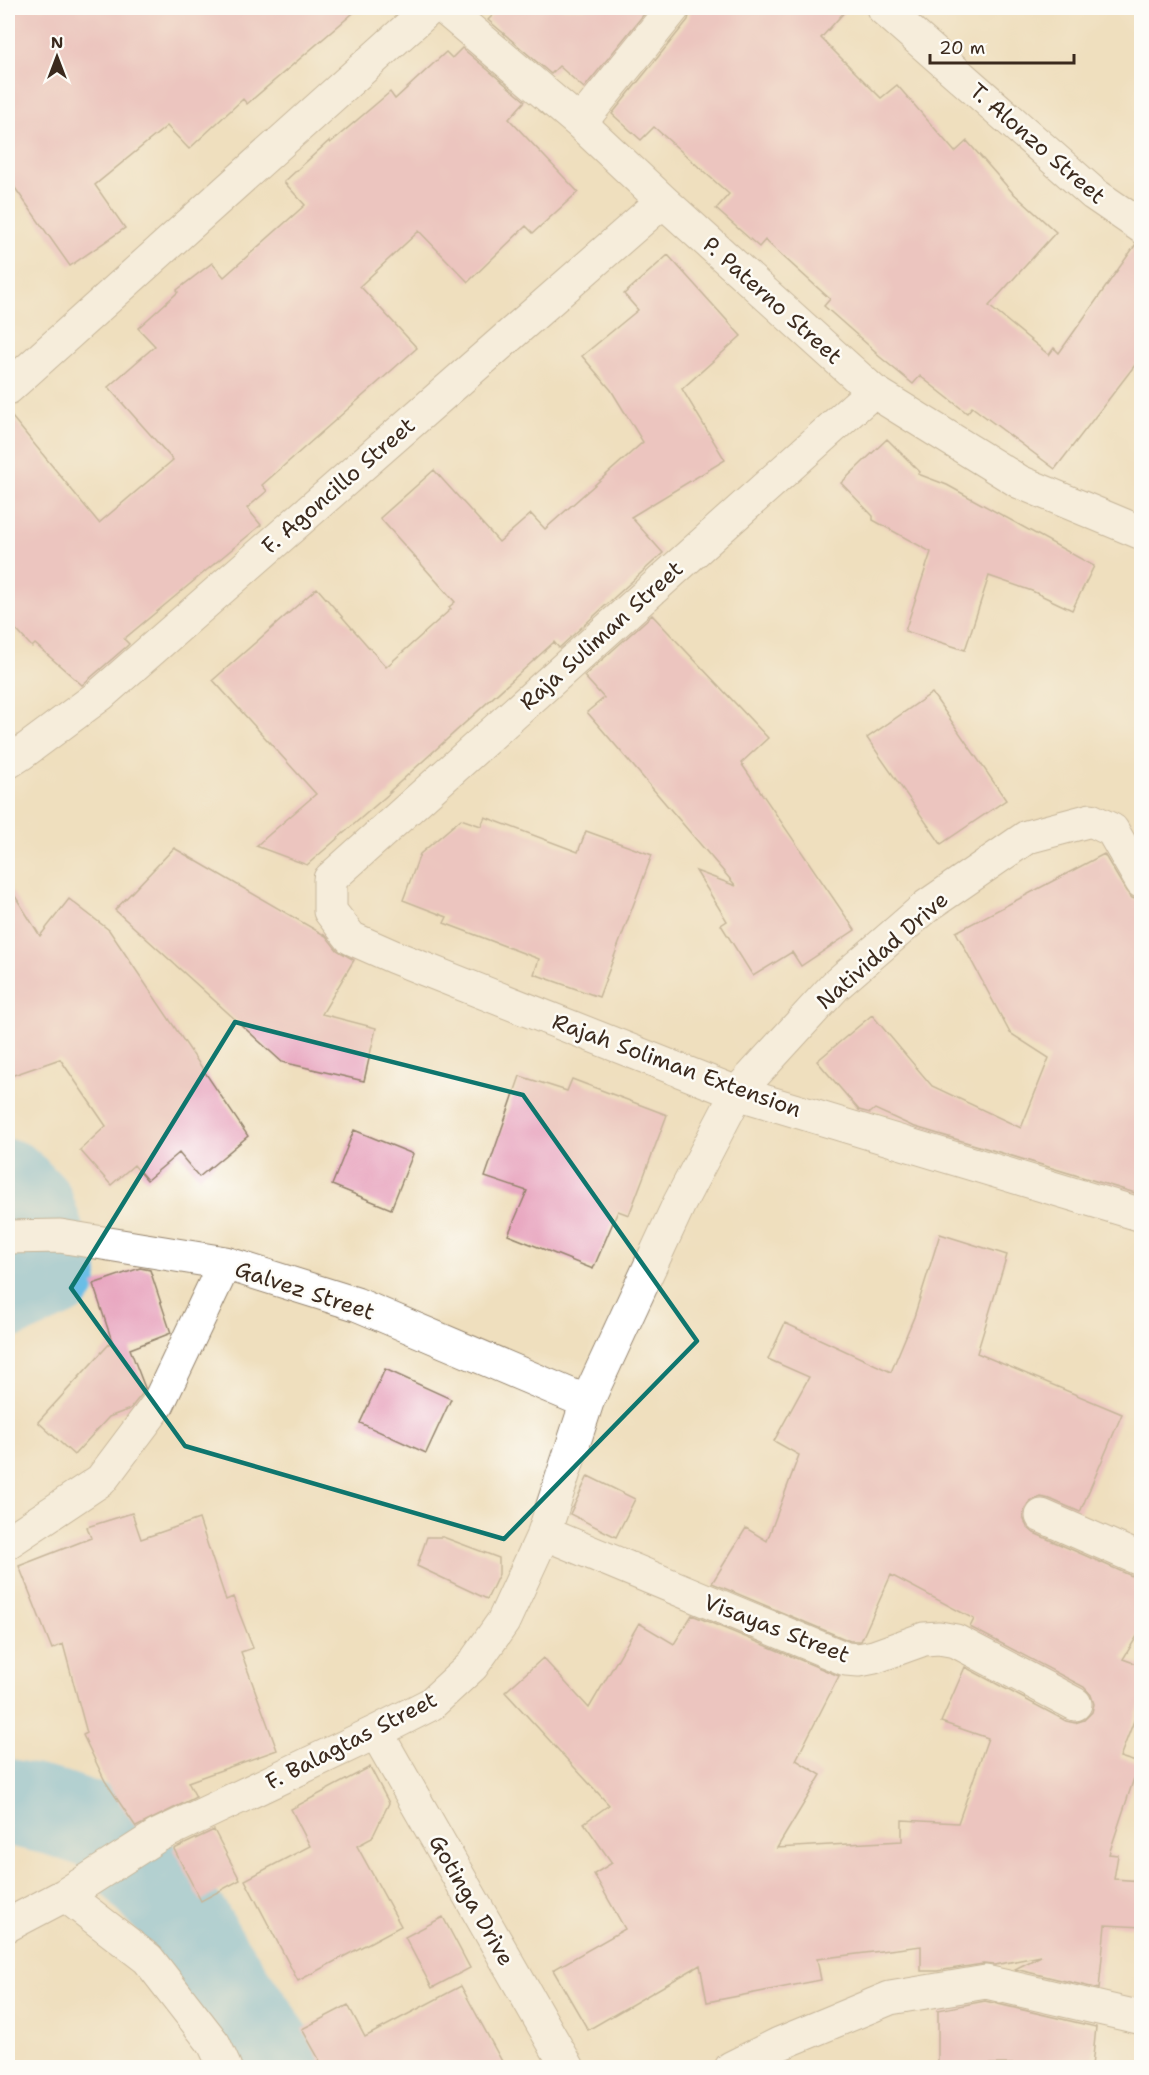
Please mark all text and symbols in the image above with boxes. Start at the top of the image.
north arrow [27,27,87,87]
scale bar [930,27,1074,65]
text: N [51,32,63,53]
text: 20 m [939,36,985,60]
street label: T. Alonzo Street [964,76,1112,210]
street label: P. Paterno Street [697,230,848,371]
street label: F. Agoncillo Street [256,411,421,560]
street label: Raja Suliman Street [513,554,689,717]
street label: Natividad Drive [810,885,954,1016]
street label: Rajah Soliman Extension [548,1007,805,1124]
street label: Galvez Street [231,1254,378,1327]
street label: Visayas Street [700,1587,854,1670]
street label: F. Balagtas Street [261,1685,442,1796]
street label: Gotinga Drive [422,1829,521,1971]

